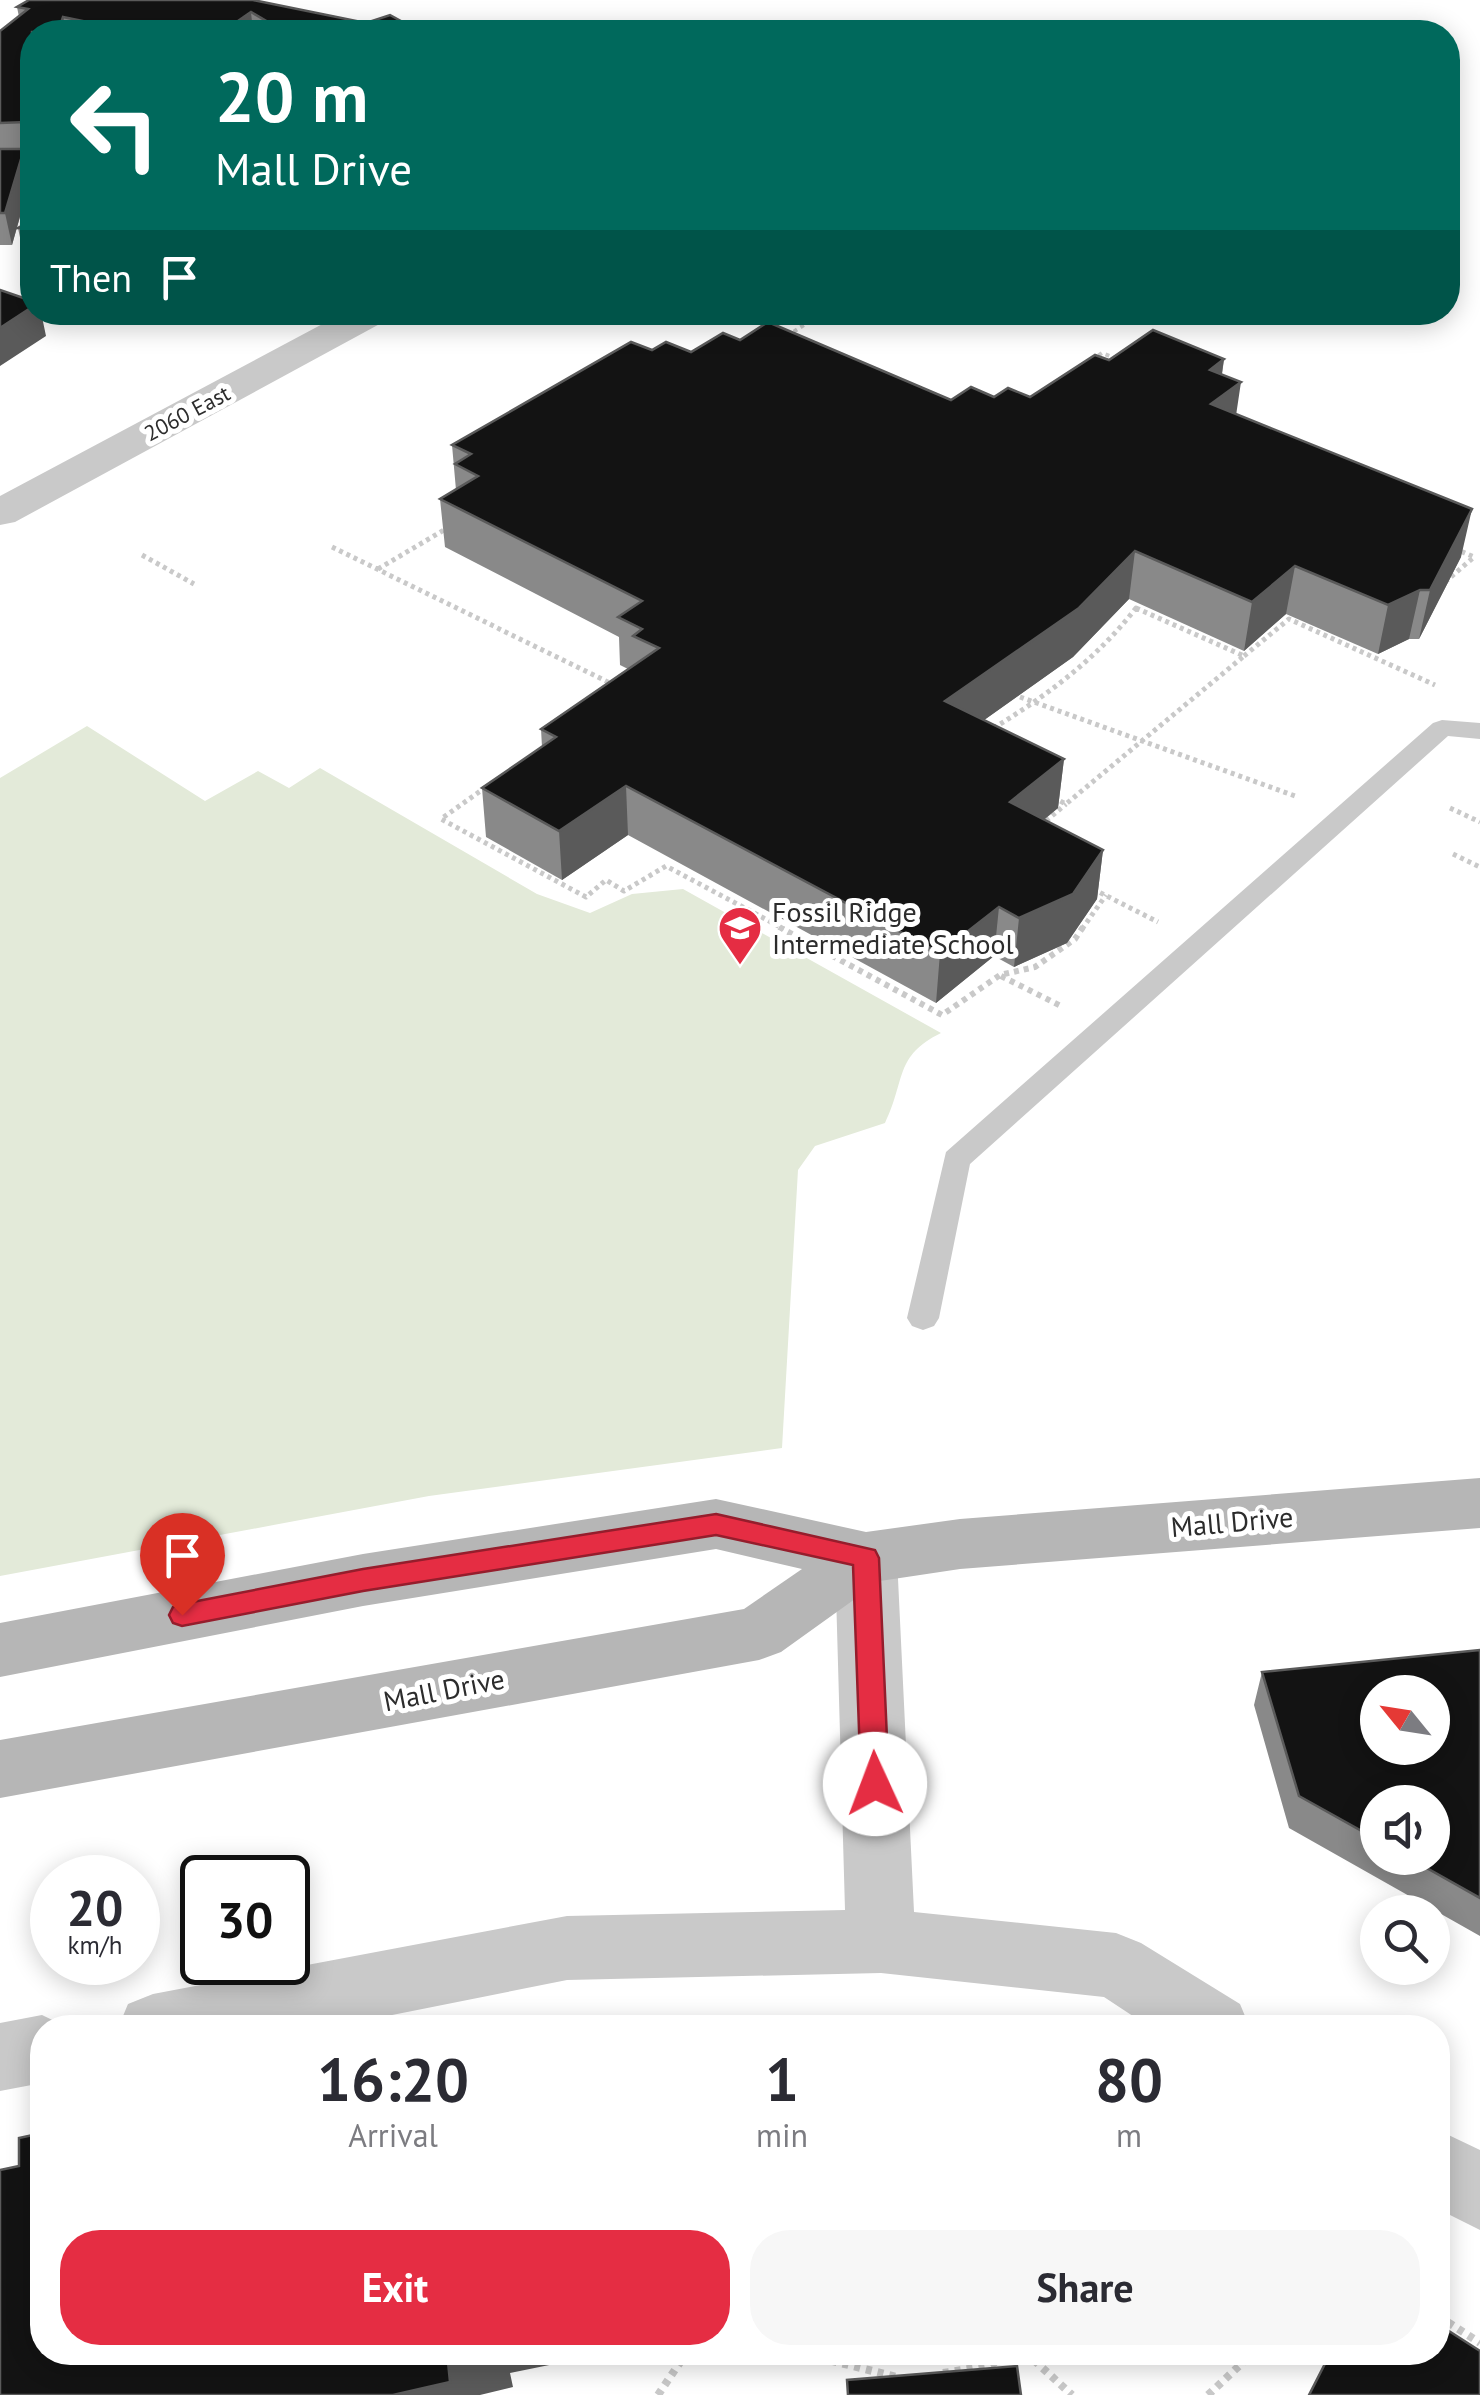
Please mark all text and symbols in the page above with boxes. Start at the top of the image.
text: 20 m [215,51,368,141]
icon: left [50,60,180,190]
text: Mall Drive [215,139,412,197]
icon: arrive [152,250,207,305]
text: Then [50,253,132,302]
street label: 2060 East [139,378,235,447]
place label: Fossil Ridge Intermediate School [772,893,1014,962]
school or university icon: Fossil Ridge Intermediate School [717,905,763,966]
street label: Mall Drive [1169,1498,1295,1545]
pin [140,1513,225,1616]
icon: arrive [155,1528,210,1583]
street label: Mall Drive [380,1660,508,1719]
north arrow [1360,1675,1450,1765]
map controls [1360,1675,1450,1985]
position arrow [823,1732,927,1836]
button: sound [1360,1785,1450,1875]
speed limit sign: 30 [180,1855,310,1985]
text: 20 [67,1875,123,1940]
button: search [1360,1895,1450,1985]
text: km/h [68,1929,122,1961]
text: 16:20 [317,2040,469,2118]
text: 1 [765,2040,799,2118]
text: 80 [1095,2040,1163,2118]
text: Arrival [348,2114,438,2156]
text: min [756,2114,808,2156]
text: m [1116,2114,1142,2156]
button: Exit [60,2230,730,2345]
button: Share [750,2230,1420,2345]

